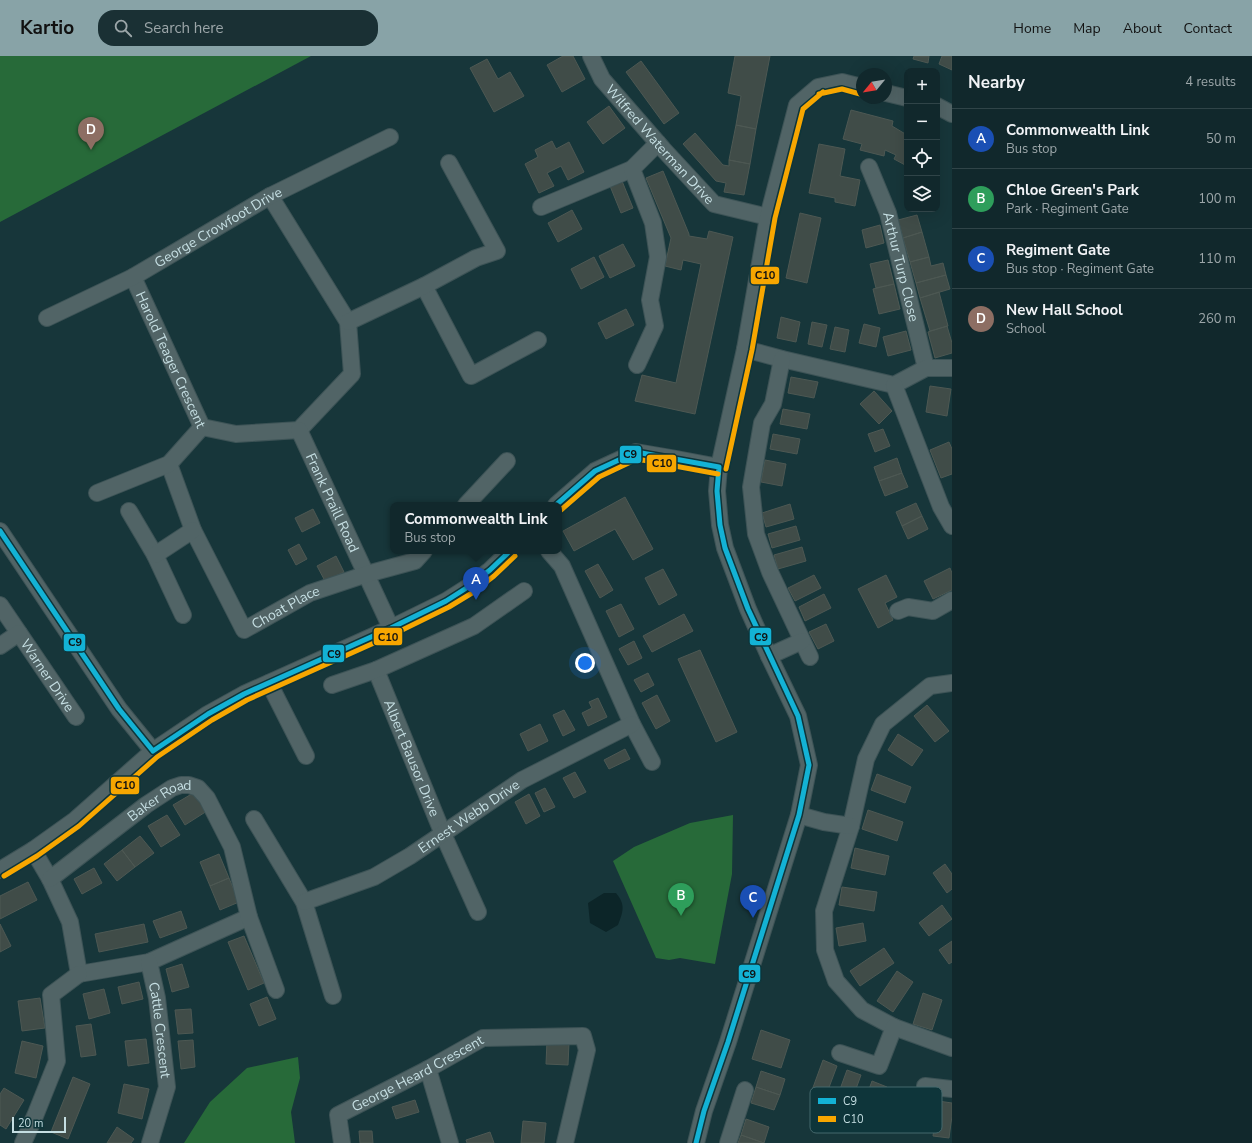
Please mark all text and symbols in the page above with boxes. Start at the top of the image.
search box [98,10,378,46]
text: Kartio [20,15,74,41]
icon: search [112,17,134,39]
text: Search here [144,18,224,38]
text: Home [1013,19,1051,38]
text: Map [1073,19,1101,38]
text: About [1123,19,1162,38]
text: Contact [1184,19,1232,38]
north arrow [856,68,892,104]
map controls [904,68,940,212]
button: + [904,68,940,104]
text: Nearby [968,71,1025,94]
text: 4 results [1185,73,1236,91]
street label: Wilfred Waterman Drive [601,81,719,209]
button: − [904,104,940,140]
pin: D [78,117,104,150]
text: Commonwealth Link [1006,120,1149,140]
text: A [976,130,986,148]
text: 50 m [1206,130,1236,148]
button: locate [904,140,940,176]
text: Bus stop [1006,140,1057,158]
button: layers [904,176,940,212]
text: Chloe Green's Park [1006,180,1139,200]
street label: George Crowfoot Drive [151,183,285,272]
text: B [977,190,985,208]
text: 100 m [1198,190,1236,208]
text: Park · Regiment Gate [1006,200,1129,218]
street label: Arthur Turp Close [878,210,923,324]
text: Regiment Gate [1006,240,1110,260]
text: C [977,250,985,268]
text: 110 m [1198,250,1236,268]
text: Bus stop · Regiment Gate [1006,260,1154,278]
line badge: C10 [750,266,780,285]
text: C10 [755,268,776,283]
street label: Harold Teager Crescent [131,288,210,431]
text: New Hall School [1006,300,1123,320]
text: D [976,310,986,328]
text: 260 m [1198,310,1236,328]
text: School [1006,320,1046,338]
line badge: C9 [619,445,642,464]
text: C9 [623,447,637,462]
street label: Frank Praill Road [301,450,363,555]
line badge: C10 [646,454,677,473]
text: C10 [652,456,673,471]
popup [390,502,562,554]
text: Commonwealth Link [404,509,548,529]
text: Bus stop [404,529,456,547]
pin: A [463,567,489,600]
street label: Choat Place [248,581,322,634]
line badge: C10 [373,627,403,646]
line badge: C9 [749,627,772,646]
text: C10 [378,630,399,645]
text: C9 [754,630,768,645]
line badge: C9 [63,633,86,652]
street label: Warner Drive [16,635,79,716]
text: C9 [68,635,82,650]
line badge: C9 [322,644,345,663]
text: C9 [327,647,341,662]
your location [575,653,595,673]
street label: Albert Bausor Drive [379,697,444,820]
street label: Ernest Webb Drive [414,775,524,858]
line badge: C10 [110,776,140,795]
street label: Baker Road [124,776,191,826]
text: C10 [115,778,136,793]
pin: B [668,883,694,916]
pin: C [740,885,766,918]
line badge: C9 [738,964,761,983]
text: C9 [742,967,756,982]
street label: Cattle Crescent [144,980,175,1079]
street label: George Heard Crescent [348,1031,487,1117]
legend [810,1087,942,1133]
text: C9 [843,1094,857,1109]
text: C10 [843,1112,864,1127]
scale bar [12,1115,66,1134]
text: 20 m [18,1116,43,1131]

